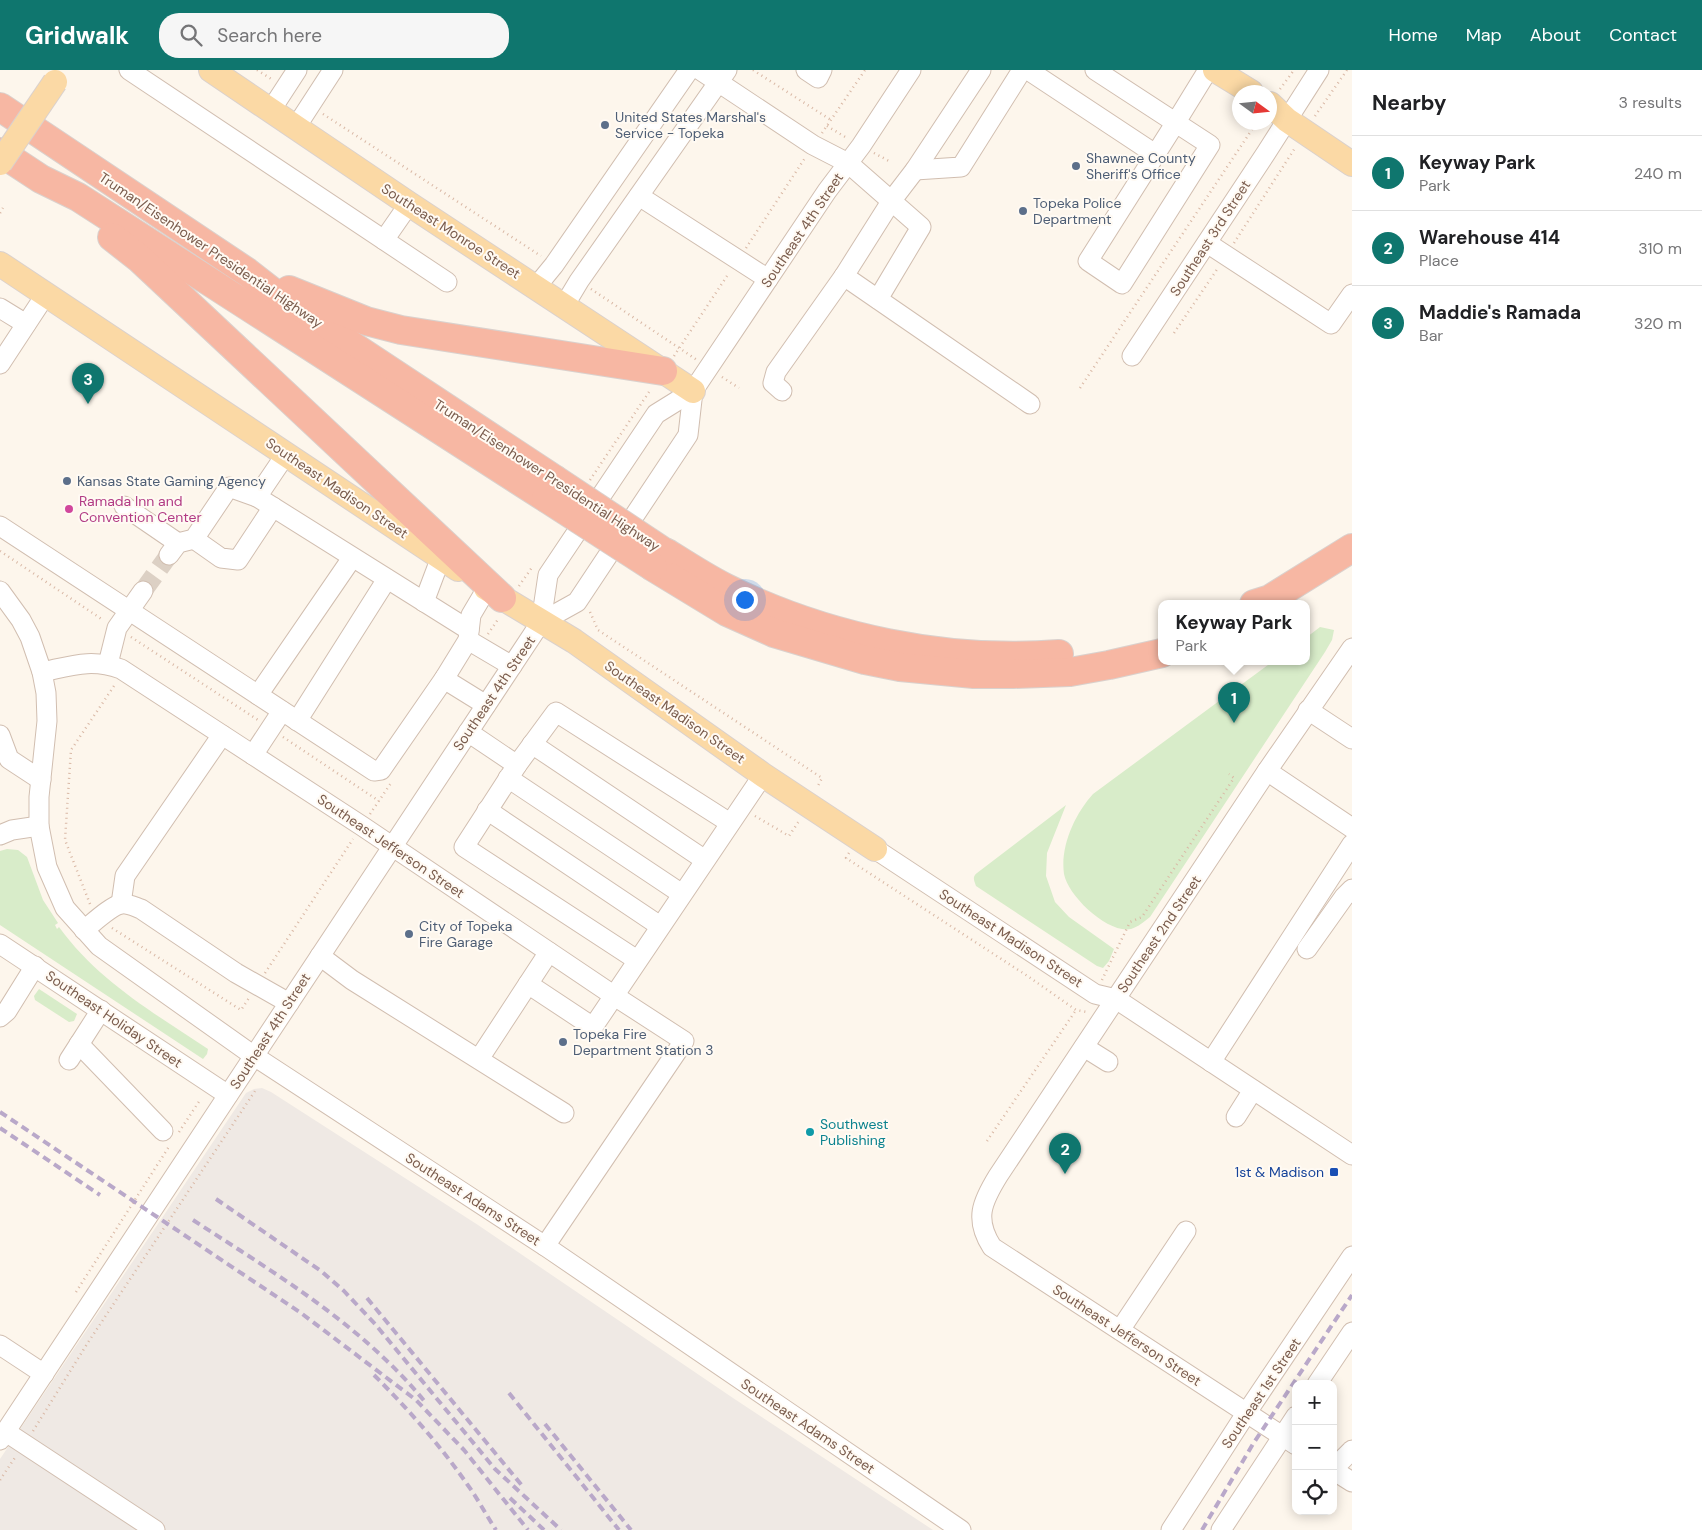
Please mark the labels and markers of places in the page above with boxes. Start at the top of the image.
place label: United States Marshal's Service - Topeka [615,108,766,142]
marker: United States Marshal's Service - Topeka [599,119,611,131]
place label: Shawnee County Sheriff's Office [1086,149,1196,183]
marker: Shawnee County Sheriff's Office [1070,160,1082,172]
place label: Topeka Police Department [1033,194,1121,228]
marker: Topeka Police Department [1017,205,1029,217]
pin: 3 [72,363,104,404]
place label: Kansas State Gaming Agency [77,472,266,490]
marker: Kansas State Gaming Agency [61,475,73,487]
place label: Ramada Inn and Convention Center [79,492,202,526]
marker: Ramada Inn and Convention Center [63,503,75,515]
pin: 1 [1218,682,1250,723]
place label: City of Topeka Fire Garage [419,917,512,951]
marker: City of Topeka Fire Garage [403,928,415,940]
place label: Topeka Fire Department Station 3 [573,1025,714,1059]
marker: Topeka Fire Department Station 3 [557,1036,569,1048]
place label: Southwest Publishing [820,1115,889,1149]
marker: Southwest Publishing [804,1126,816,1138]
pin: 2 [1049,1133,1081,1174]
place label: 1st & Madison [1235,1163,1324,1181]
marker: 1st & Madison [1328,1166,1340,1178]

